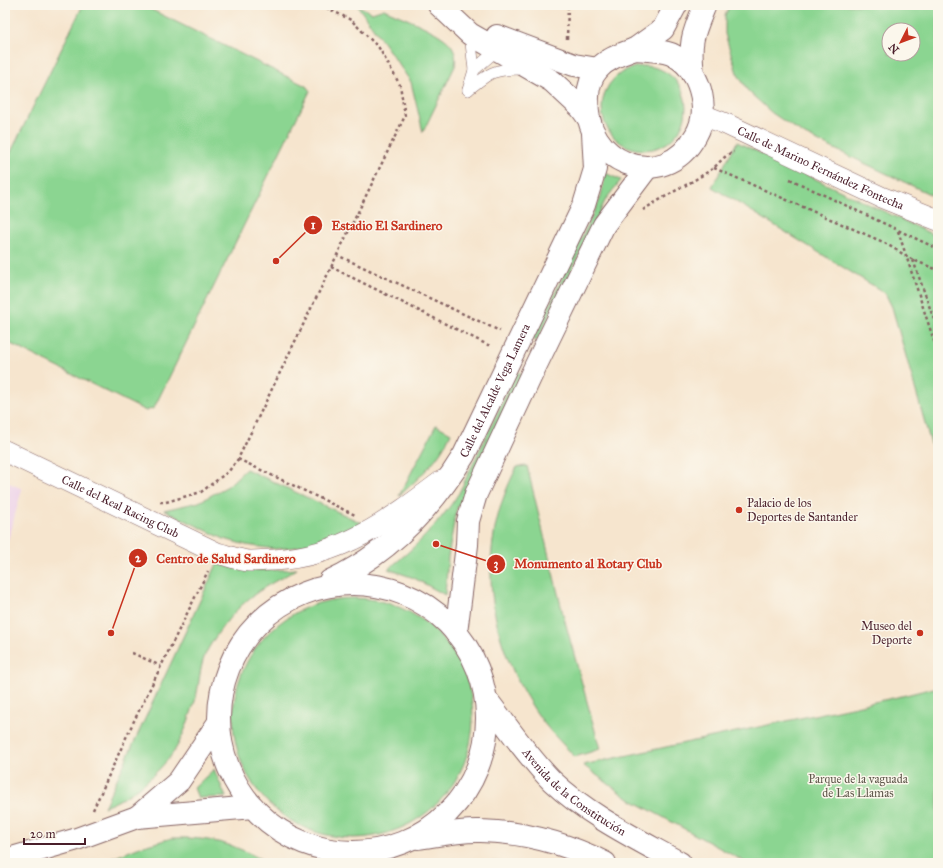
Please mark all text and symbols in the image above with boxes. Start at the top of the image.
north arrow [881,22,921,62]
text: N [886,40,902,56]
street label: Calle de Marino Fernández Fontecha [735,123,907,213]
callout: Estadio El Sardinero [303,213,451,238]
text: 1 [311,218,316,232]
text: Estadio El Sardinero [331,218,443,234]
street label: Calle del Alcalde Vega Lamera [457,321,533,460]
street label: Calle del Real Racing Club [59,472,182,541]
place label: Palacio de los Deportes de Santander [747,496,858,524]
marker: Palacio de los Deportes de Santander [734,505,744,515]
callout: Centro de Salud Sardinero [128,546,303,571]
text: 2 [135,551,142,565]
text: Centro de Salud Sardinero [156,551,296,567]
callout: Monumento al Rotary Club [486,551,670,576]
text: Monumento al Rotary Club [514,556,663,572]
text: 3 [494,557,499,572]
place label: Museo del Deporte [861,619,913,647]
marker: Museo del Deporte [915,628,925,638]
street label: Avenida de la Constitución [519,745,629,839]
park label: Parque de la vaguada de Las Llamas [808,772,909,800]
scale bar [24,820,85,846]
text: 20 m [30,827,56,841]

